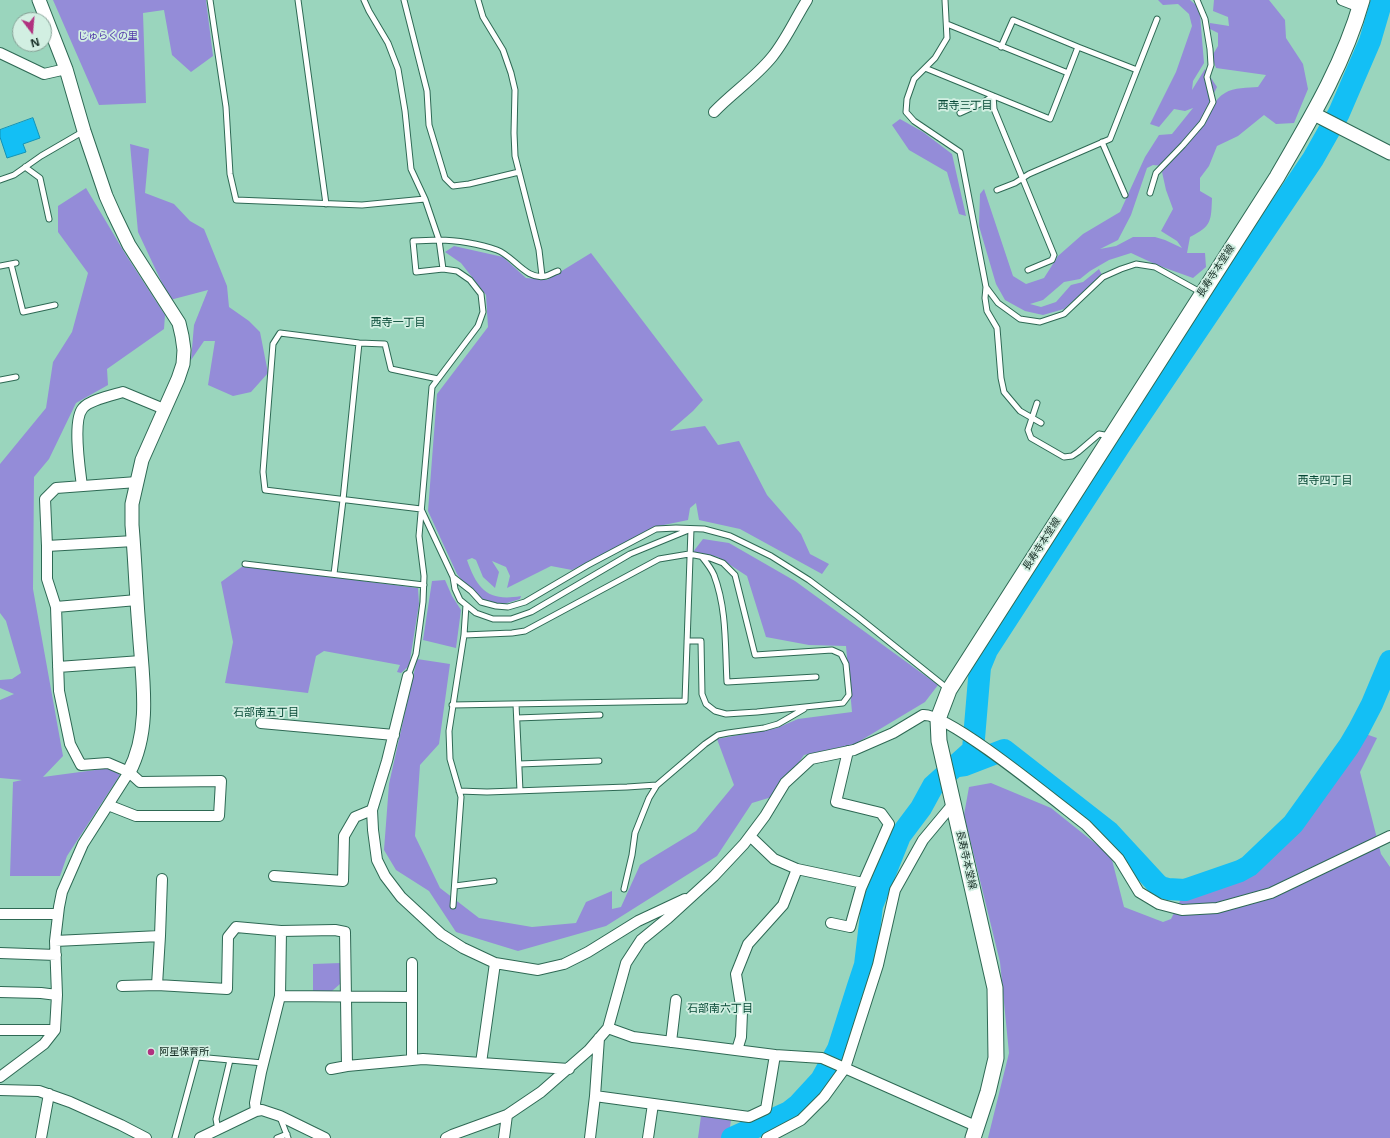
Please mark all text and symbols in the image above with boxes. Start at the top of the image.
north arrow [12,12,52,52]
park label: じゅらくの里 [78,30,138,42]
text: N [29,35,42,51]
district label: 西寺三丁目 [938,99,992,113]
street label: 長寿寺本堂線 [1195,243,1237,299]
district label: 西寺一丁目 [371,316,425,330]
district label: 西寺四丁目 [1298,474,1352,488]
street label: 長寿寺本堂線 [1021,516,1063,572]
district label: 石部南五丁目 [233,706,299,720]
street label: 長寿寺本堂線 [953,829,979,891]
district label: 石部南六丁目 [687,1002,753,1016]
place label: 阿星保育所 [159,1046,209,1058]
marker: 阿星保育所 [146,1047,156,1057]

